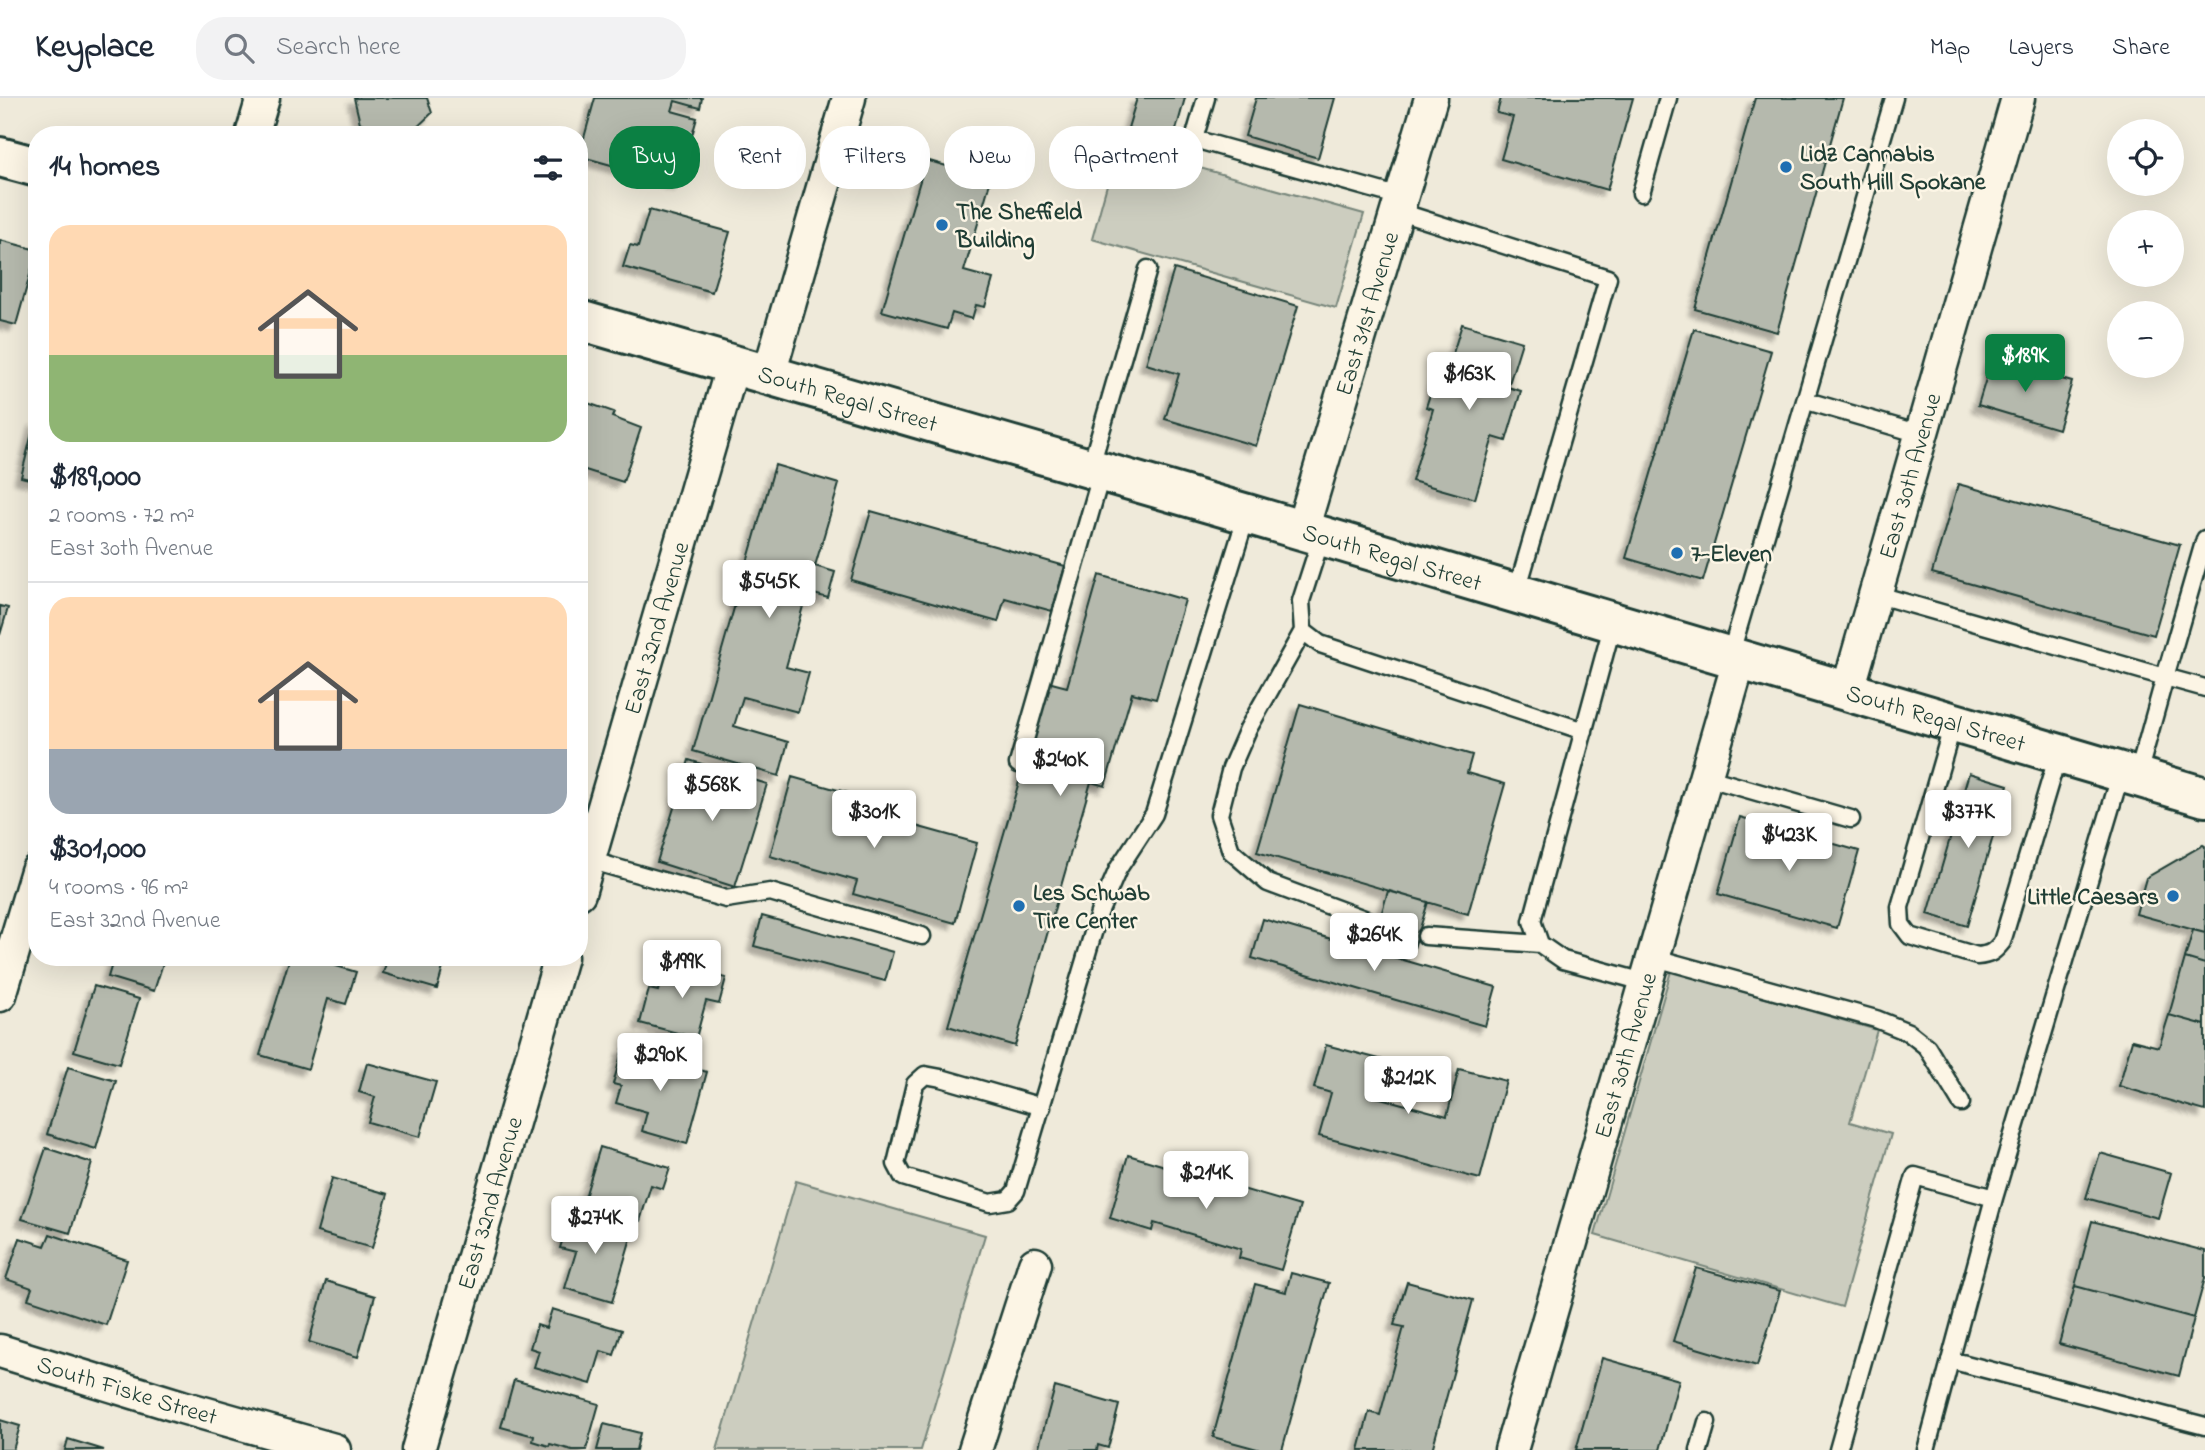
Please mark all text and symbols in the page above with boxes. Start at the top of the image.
search box [196,17,686,80]
text: Keyplace [35,24,154,72]
icon: search [220,29,258,67]
text: Search here [276,29,400,67]
text: Map [1930,31,1970,66]
text: Layers [2008,31,2074,66]
text: Share [2112,31,2170,66]
map controls [2107,119,2184,378]
button: locate [2107,119,2184,196]
chip: Buy [609,126,700,189]
chip: Rent [714,126,806,189]
chip: Filters [820,126,930,189]
chip: New [944,126,1035,189]
chip: Apartment [1049,126,1203,189]
place label: Lidz Cannabis South Hill Spokane [1800,138,1987,201]
text: 14 homes [49,146,160,190]
icon: filters [529,149,567,187]
marker: Lidz Cannabis South Hill Spokane [1778,159,1794,175]
place label: The Sheffield Building [955,196,1083,260]
button: + [2107,210,2184,287]
marker: The Sheffield Building [934,217,950,233]
street label: East 31st Avenue [1328,228,1410,400]
icon: home [245,271,371,397]
button: − [2107,301,2184,378]
pin: $189K [1976,334,2074,394]
text: $189K [2001,340,2049,373]
pin: $163K [1420,352,1518,412]
street label: South Regal Street [753,358,941,443]
text: $163K [1443,358,1495,391]
street label: East 30th Avenue [1871,389,1952,564]
text: $189,000 [49,456,141,500]
text: 2 rooms · 72 m² [49,500,195,533]
street label: South Regal Street [1298,516,1485,602]
text: East 30th Avenue [49,533,213,566]
street label: East 32nd Avenue [617,538,700,719]
place label: 7-Eleven [1691,538,1772,573]
marker: 7-Eleven [1669,545,1685,561]
pin: $545K [720,560,818,620]
text: $545K [739,566,799,599]
icon: home [245,643,371,769]
street label: South Regal Street [1841,677,2029,763]
pin: $240K [1011,738,1109,798]
text: $240K [1032,744,1088,777]
pin: $568K [663,764,761,823]
text: $568K [684,769,740,802]
pin: $301K [825,790,923,850]
pin: $377K [1919,790,2017,850]
text: $301K [848,796,900,829]
text: $377K [1941,796,1995,829]
pin: $423K [1740,814,1838,873]
text: $423K [1761,819,1817,852]
text: $301,000 [49,828,146,872]
text: 4 rooms · 96 m² [49,872,189,905]
place label: Les Schwab Tire Center [1033,877,1150,940]
place label: Little Caesars [2027,881,2159,916]
marker: Little Caesars [2165,888,2181,904]
marker: Les Schwab Tire Center [1011,898,1027,914]
text: East 32nd Avenue [49,905,220,938]
pin: $264K [1325,914,1423,973]
text: $264K [1346,919,1402,952]
pin: $199K [633,940,731,1000]
text: $199K [659,946,705,979]
street label: East 30th Avenue [1587,968,1668,1143]
pin: $290K [611,1034,709,1093]
text: $290K [633,1039,687,1072]
pin: $212K [1359,1056,1457,1116]
text: $212K [1380,1062,1436,1095]
street label: East 32nd Avenue [450,1113,534,1295]
pin: $214K [1157,1152,1255,1211]
text: $214K [1179,1157,1233,1190]
pin: $274K [546,1196,644,1256]
text: $274K [567,1202,623,1235]
street label: South Fiske Street [32,1348,221,1436]

